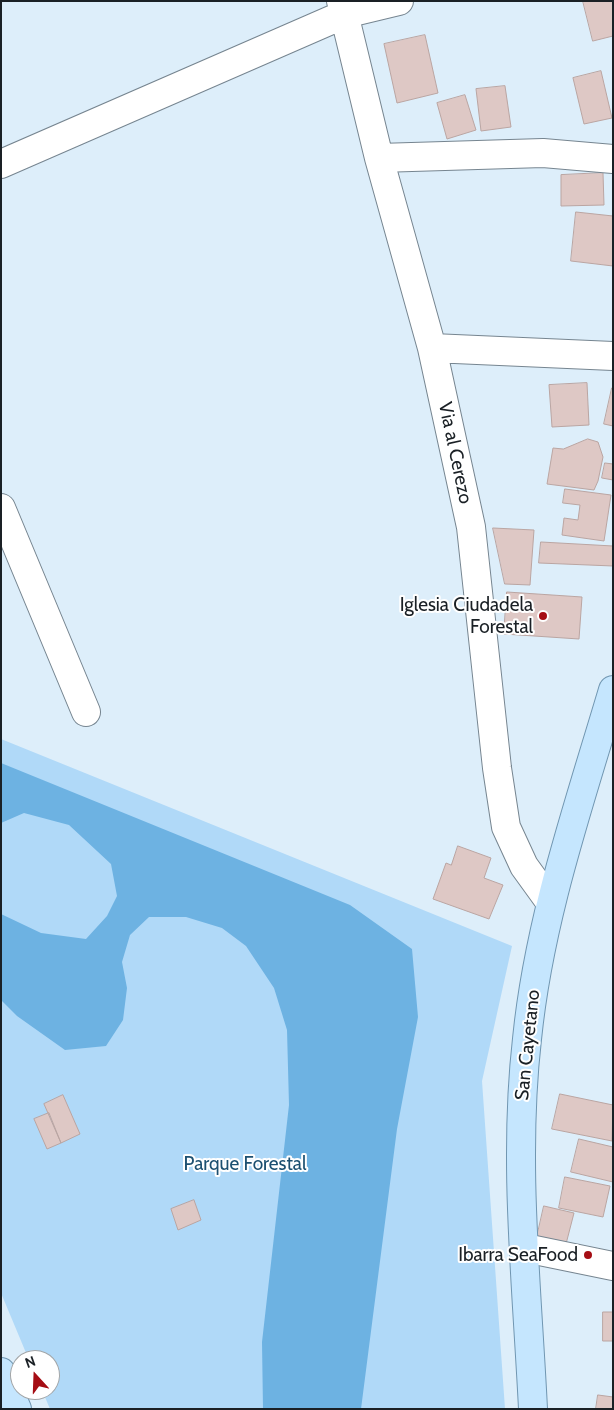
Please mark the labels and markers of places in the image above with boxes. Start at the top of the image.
place label: Iglesia Ciudadela Forestal [400,594,533,638]
marker: Iglesia Ciudadela Forestal [537,610,549,622]
place label: Ibarra SeaFood [458,1244,578,1266]
marker: Ibarra SeaFood [582,1249,594,1261]

